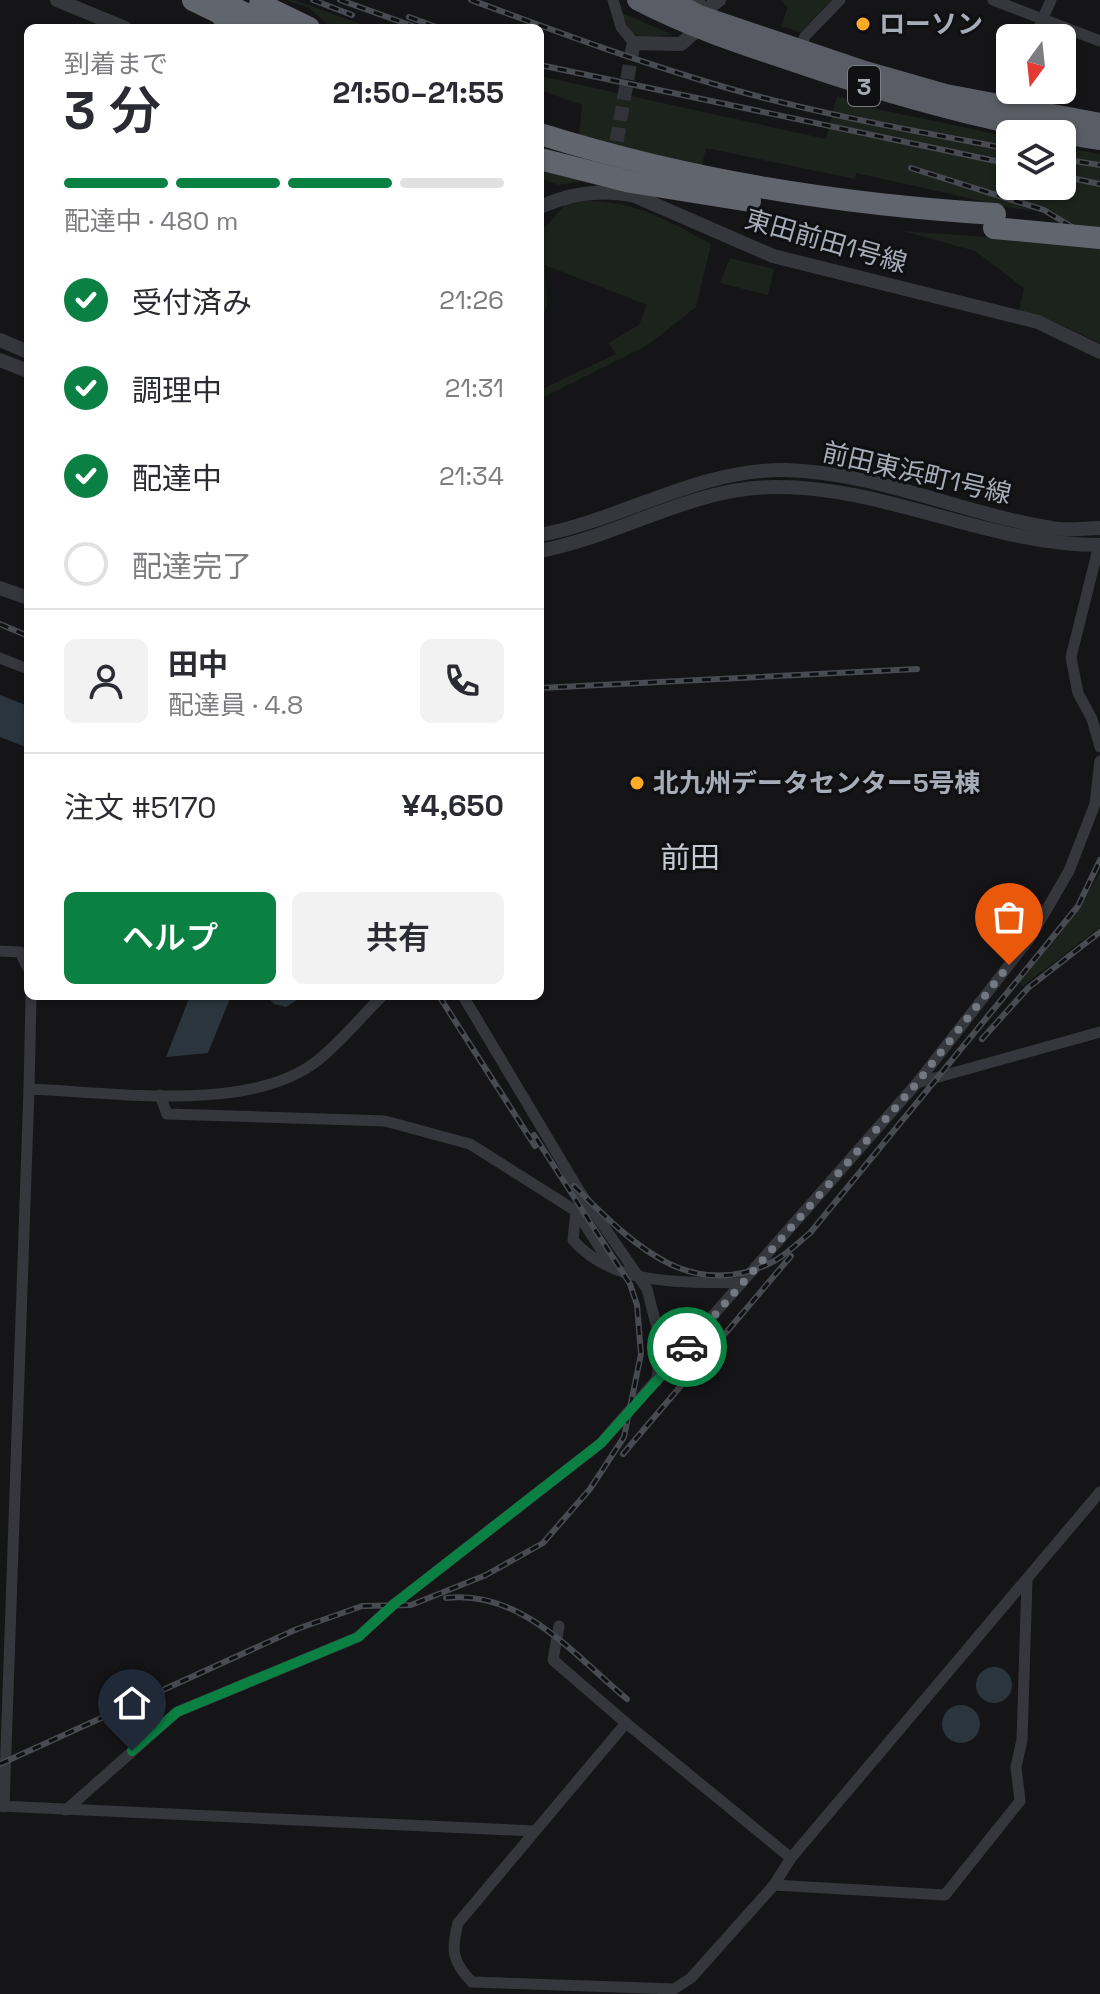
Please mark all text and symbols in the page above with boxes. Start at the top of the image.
place label: ローソン [879,7,983,41]
marker: ローソン [854,15,872,33]
north arrow [996,24,1076,104]
map controls [996,24,1076,200]
text: 到着まで [64,47,168,81]
road number: 3 [848,66,880,106]
text: 21:50–21:55 [332,73,504,112]
text: 3 分 [64,78,161,144]
button: layers [996,120,1076,200]
street label: 東田前田1号線 [741,202,911,280]
text: 配達中 · 480 m [64,204,238,238]
icon: check [64,278,108,322]
text: 受付済み [132,283,252,322]
text: 21:26 [439,283,504,317]
icon: check [64,366,108,410]
text: 調理中 [132,371,222,410]
text: 21:31 [445,371,504,405]
street label: 前田東浜町1号線 [819,435,1015,511]
icon: check [64,454,108,498]
text: 配達中 [132,459,222,498]
text: 21:34 [439,459,504,493]
text: 配達完了 [132,547,252,586]
button: person [64,639,148,723]
button: phone [420,639,504,723]
text: 田中 [168,645,228,684]
text: 配達員 · 4.8 [168,688,303,722]
place label: 北九州データセンター5号棟 [653,766,981,800]
marker: 北九州データセンター5号棟 [628,774,646,792]
text: ¥4,650 [402,786,504,825]
text: 注文 #5170 [64,788,217,827]
district label: 前田 [660,838,720,877]
pin [975,883,1043,965]
button: ヘルプ [64,892,276,984]
button: 共有 [292,892,504,984]
icon: bag [987,895,1031,939]
courier [647,1307,727,1387]
icon: car [665,1325,709,1369]
pin [98,1669,166,1751]
icon: home [110,1681,154,1725]

